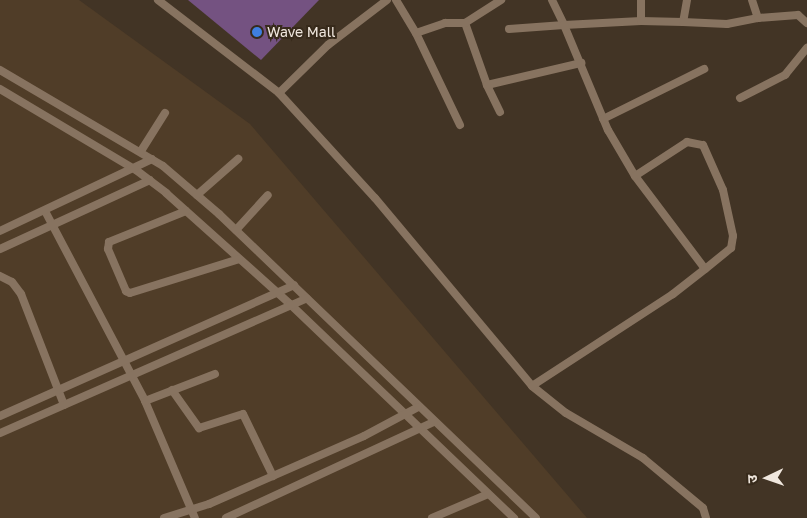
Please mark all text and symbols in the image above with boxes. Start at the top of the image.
place label: Wave Mall [267,24,336,40]
marker: Wave Mall [251,26,263,38]
north arrow [742,453,792,503]
text: उ [743,474,760,483]

